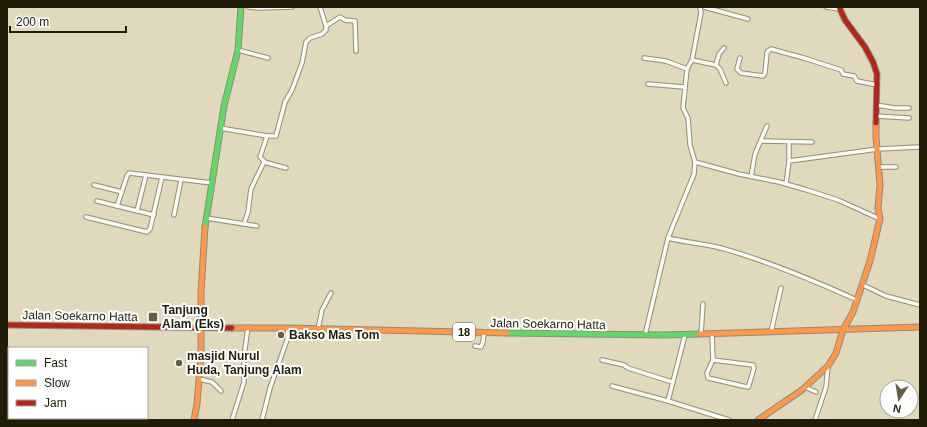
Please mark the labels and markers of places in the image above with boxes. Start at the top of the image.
place label: Tanjung Alam (Eks) [162,303,224,331]
marker: Tanjung Alam (Eks) [147,311,159,323]
place label: Bakso Mas Tom [289,328,379,342]
marker: Bakso Mas Tom [276,330,286,340]
place label: masjid Nurul Huda, Tanjung Alam [187,349,302,377]
marker: masjid Nurul Huda, Tanjung Alam [174,358,184,368]

